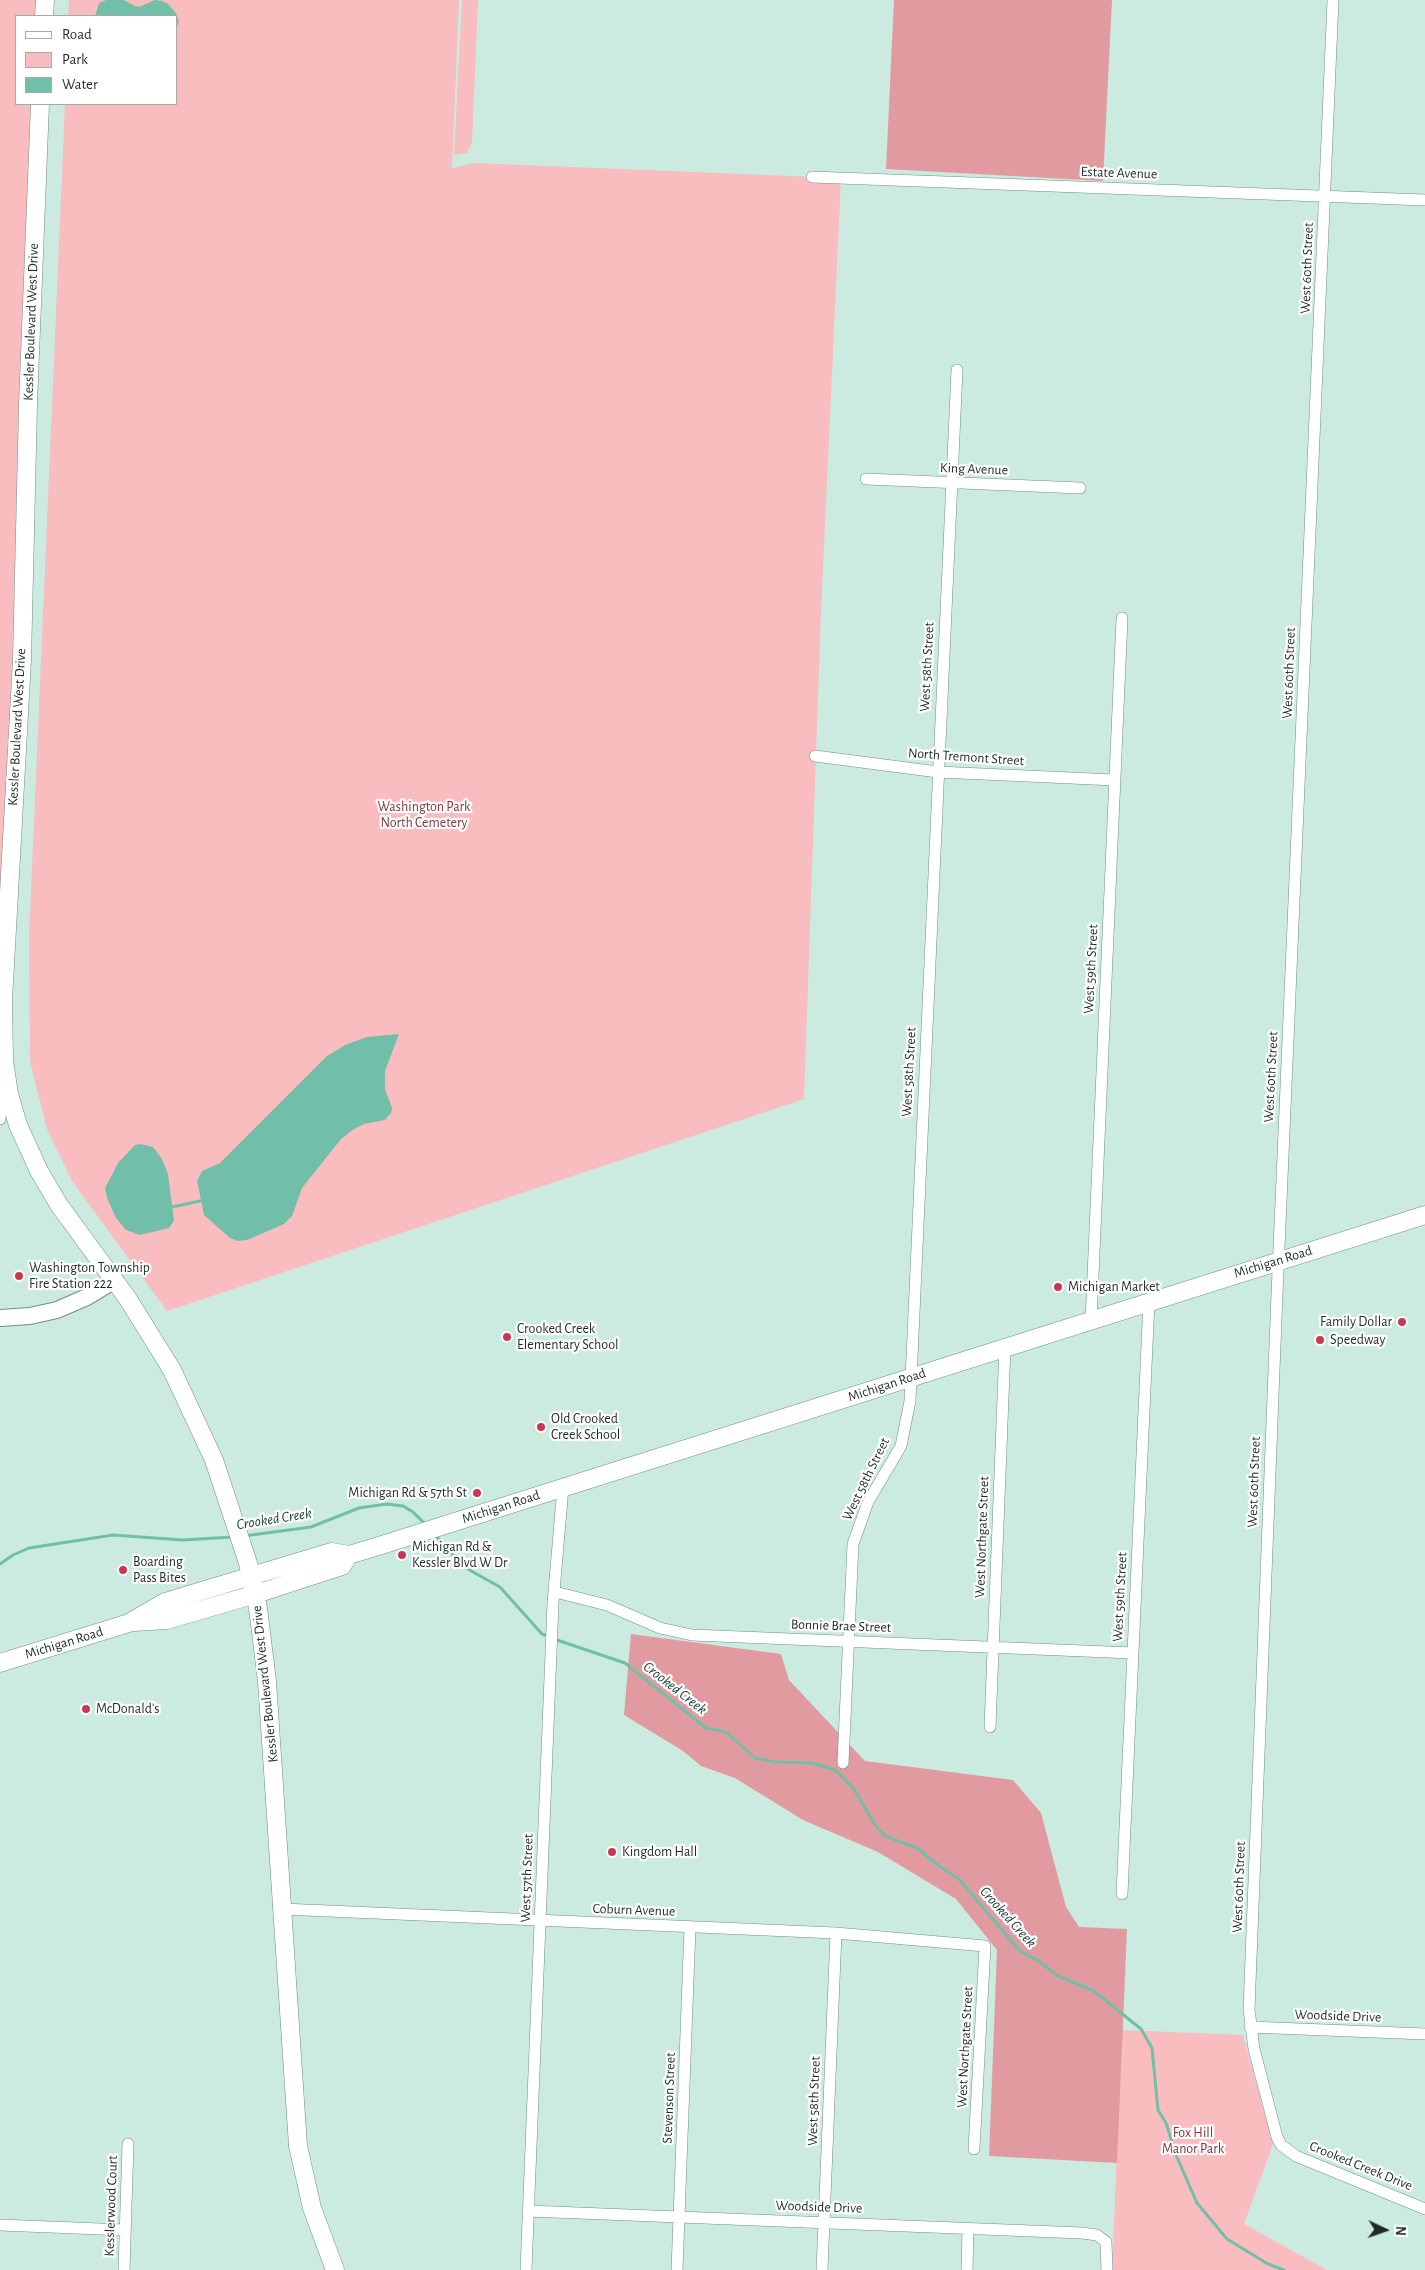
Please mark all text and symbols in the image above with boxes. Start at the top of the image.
legend [15,15,178,105]
text: Road [62,27,92,42]
text: Park [62,52,88,67]
text: Water [62,77,98,92]
street label: Estate Avenue [1080,163,1158,183]
street label: West 60th Street [1297,222,1317,314]
street label: Kessler Boulevard West Drive [20,243,42,401]
street label: King Avenue [940,459,1008,479]
street label: West 58th Street [916,622,938,712]
street label: West 60th Street [1279,627,1299,719]
street label: Kessler Boulevard West Drive [4,648,30,806]
street label: North Tremont Street [907,745,1025,769]
park label: Washington Park North Cemetery [378,799,470,832]
street label: West 59th Street [1080,924,1102,1014]
street label: West 58th Street [898,1027,920,1117]
street label: West 60th Street [1260,1031,1282,1123]
street label: Michigan Road [1232,1242,1314,1282]
place label: Washington Township Fire Station 222 [29,1260,150,1292]
marker: Washington Township Fire Station 222 [13,1270,25,1282]
place label: Michigan Market [1068,1279,1160,1295]
marker: Michigan Market [1052,1281,1064,1293]
place label: Family Dollar [1320,1314,1392,1330]
marker: Family Dollar [1396,1316,1408,1328]
place label: Crooked Creek Elementary School [517,1321,618,1354]
marker: Crooked Creek Elementary School [501,1331,513,1343]
place label: Speedway [1330,1332,1385,1348]
marker: Speedway [1314,1334,1326,1346]
street label: Michigan Road [846,1365,928,1405]
place label: Old Crooked Creek School [551,1411,620,1444]
marker: Old Crooked Creek School [535,1421,547,1433]
street label: West 58th Street [839,1435,893,1523]
street label: West 60th Street [1244,1436,1264,1528]
street label: West Northgate Street [971,1476,993,1598]
place label: Michigan Rd & 57th St [348,1485,467,1501]
street label: Michigan Road [460,1487,542,1527]
marker: Michigan Rd & 57th St [471,1487,483,1499]
water label: Crooked Creek [235,1504,313,1534]
place label: Michigan Rd & Kessler Blvd W Dr [412,1539,508,1571]
marker: Michigan Rd & Kessler Blvd W Dr [396,1549,408,1561]
street label: West 59th Street [1109,1552,1131,1642]
place label: Boarding Pass Bites [133,1554,186,1586]
marker: Boarding Pass Bites [117,1564,129,1576]
street label: Kessler Boulevard West Drive [248,1605,282,1763]
street label: Bonnie Brae Street [790,1616,892,1636]
street label: Michigan Road [23,1623,105,1663]
water label: Crooked Creek [640,1658,710,1718]
place label: McDonald's [96,1701,159,1717]
marker: McDonald's [80,1703,92,1715]
street label: West 57th Street [517,1833,537,1923]
street label: West 60th Street [1229,1841,1249,1933]
place label: Kingdom Hall [622,1844,697,1860]
marker: Kingdom Hall [606,1846,618,1858]
water label: Crooked Creek [976,1883,1040,1951]
street label: Coburn Avenue [592,1900,676,1920]
street label: West Northgate Street [953,1986,977,2108]
street label: Woodside Drive [1294,2006,1382,2026]
street label: Stevenson Street [659,2052,679,2144]
street label: West 58th Street [804,2056,824,2146]
park label: Fox Hill Manor Park [1162,2125,1224,2158]
street label: Crooked Creek Drive [1307,2138,1415,2194]
street label: Kesslerwood Court [101,2155,121,2257]
street label: Woodside Drive [775,2197,863,2217]
north arrow [1360,2205,1410,2255]
text: N [1393,2226,1407,2236]

